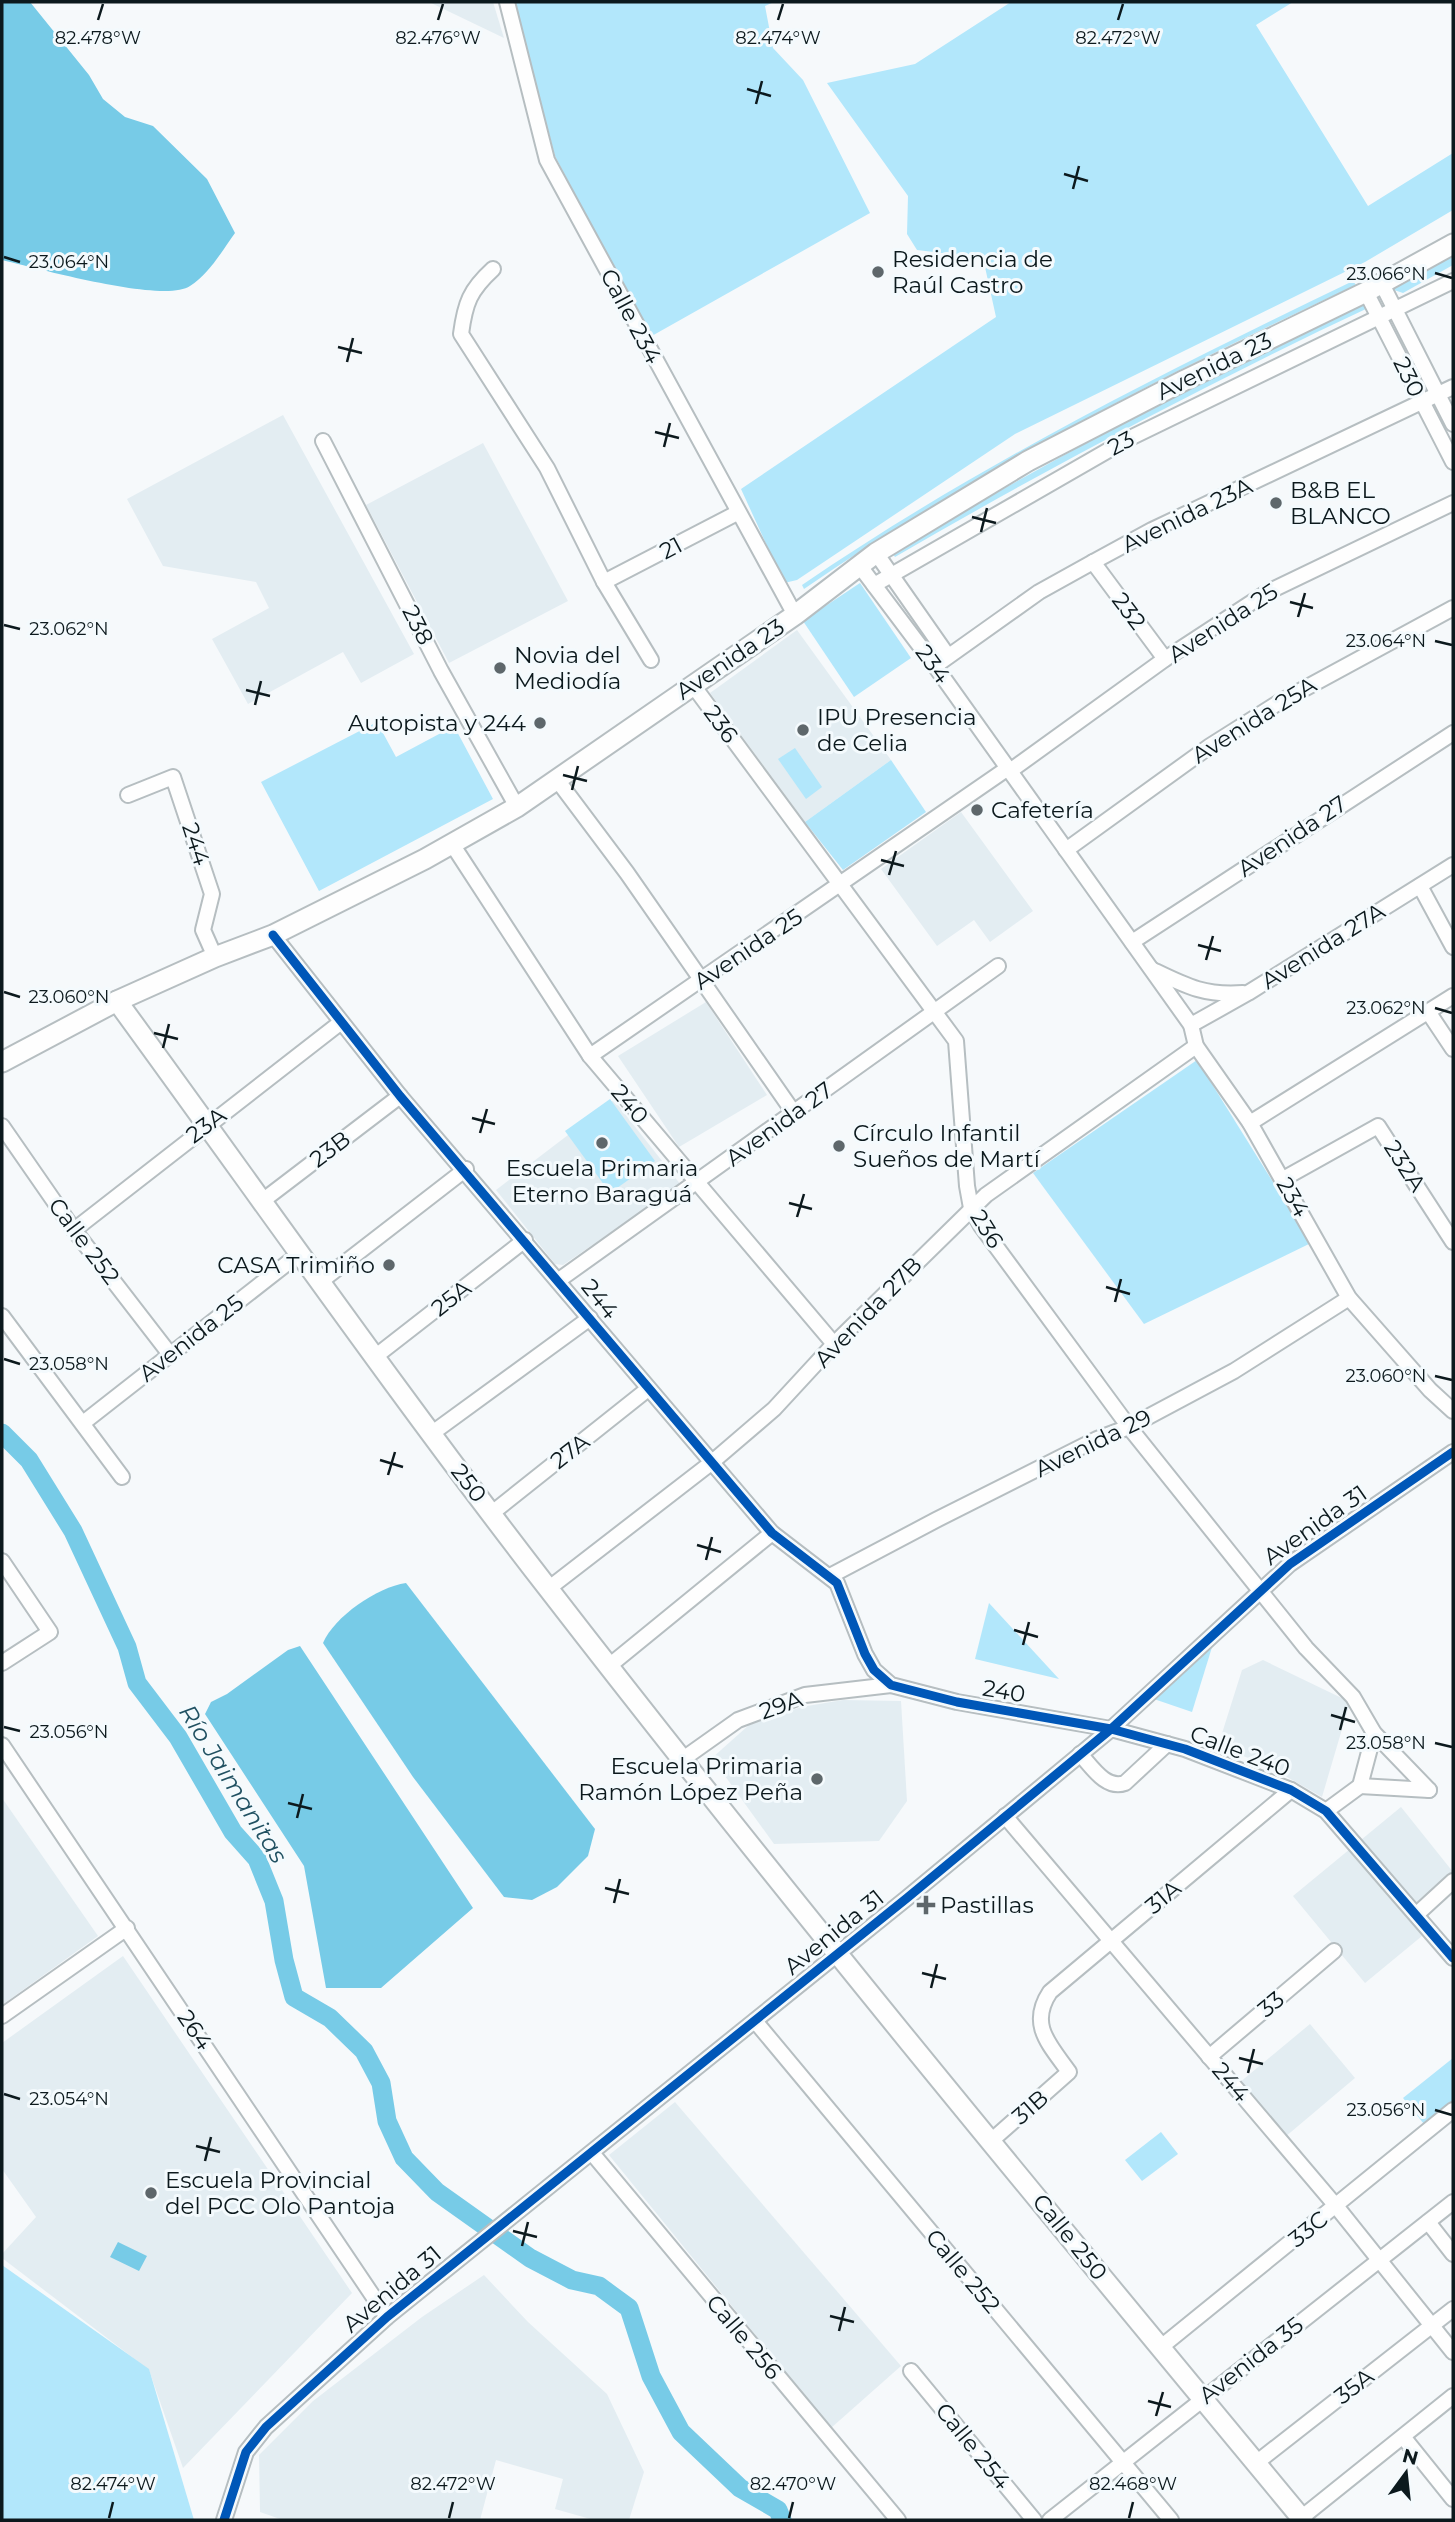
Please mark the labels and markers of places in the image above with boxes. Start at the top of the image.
place label: Residencia de Raúl Castro [892,245,1053,299]
marker: Residencia de Raúl Castro [870,264,886,280]
place label: B&B EL BLANCO [1290,476,1391,530]
marker: B&B EL BLANCO [1268,495,1284,511]
place label: Novia del Mediodía [514,641,621,695]
marker: Novia del Mediodía [492,660,508,676]
place label: IPU Presencia de Celia [817,703,977,757]
place label: Autopista y 244 [348,709,526,737]
marker: Autopista y 244 [532,715,548,731]
marker: IPU Presencia de Celia [795,722,811,738]
place label: Cafetería [991,796,1094,824]
marker: Cafetería [969,802,985,818]
place label: Círculo Infantil Sueños de Martí [853,1119,1041,1173]
marker: Escuela Primaria Eterno Baraguá [594,1135,610,1151]
marker: Círculo Infantil Sueños de Martí [831,1138,847,1154]
place label: Escuela Primaria Eterno Baraguá [506,1154,698,1208]
place label: CASA Trimiño [217,1251,375,1279]
marker: CASA Trimiño [381,1257,397,1273]
place label: Escuela Primaria Ramón López Peña [578,1752,803,1806]
marker: Escuela Primaria Ramón López Peña [809,1771,825,1787]
place label: Pastillas [940,1891,1034,1919]
marker: Pastillas [918,1897,934,1913]
place label: Escuela Provincial del PCC Olo Pantoja [165,2166,395,2220]
marker: Escuela Provincial del PCC Olo Pantoja [143,2185,159,2201]

